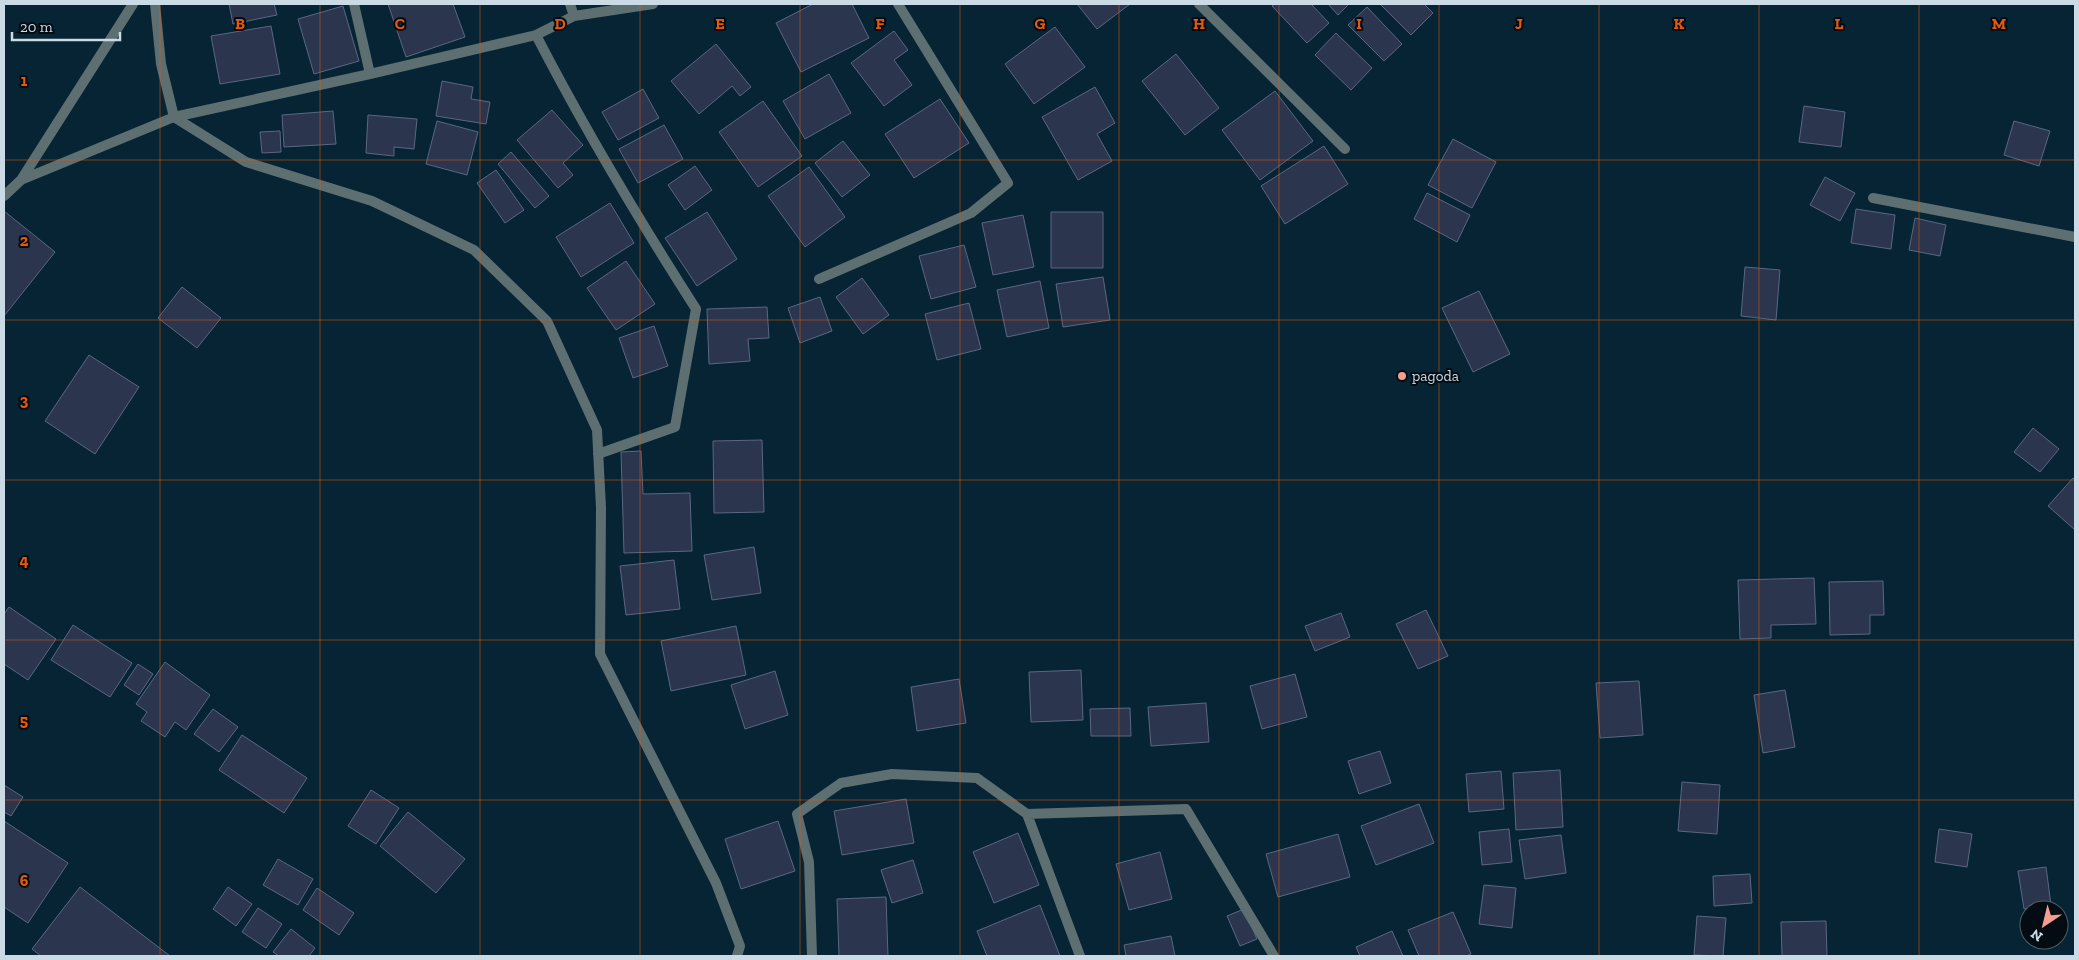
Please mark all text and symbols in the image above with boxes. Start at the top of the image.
scale bar [12,10,120,42]
text: B [235,14,245,33]
text: C [395,14,405,33]
text: D [554,14,566,33]
text: E [715,14,725,33]
text: F [875,14,885,33]
text: G [1035,14,1046,33]
text: H [1193,14,1205,33]
text: I [1356,14,1362,33]
text: J [1515,14,1523,33]
text: K [1674,14,1685,33]
text: L [1835,14,1844,33]
text: M [1992,14,2006,33]
text: 20 m [20,18,53,36]
text: 1 [21,71,28,90]
text: 2 [20,231,29,250]
place label: pagoda [1412,367,1459,385]
marker: pagoda [1396,370,1408,382]
text: 3 [20,391,29,410]
text: 4 [19,551,29,570]
text: 5 [20,711,28,730]
text: 6 [20,871,29,890]
north arrow [2019,900,2069,950]
text: N [2027,925,2046,945]

